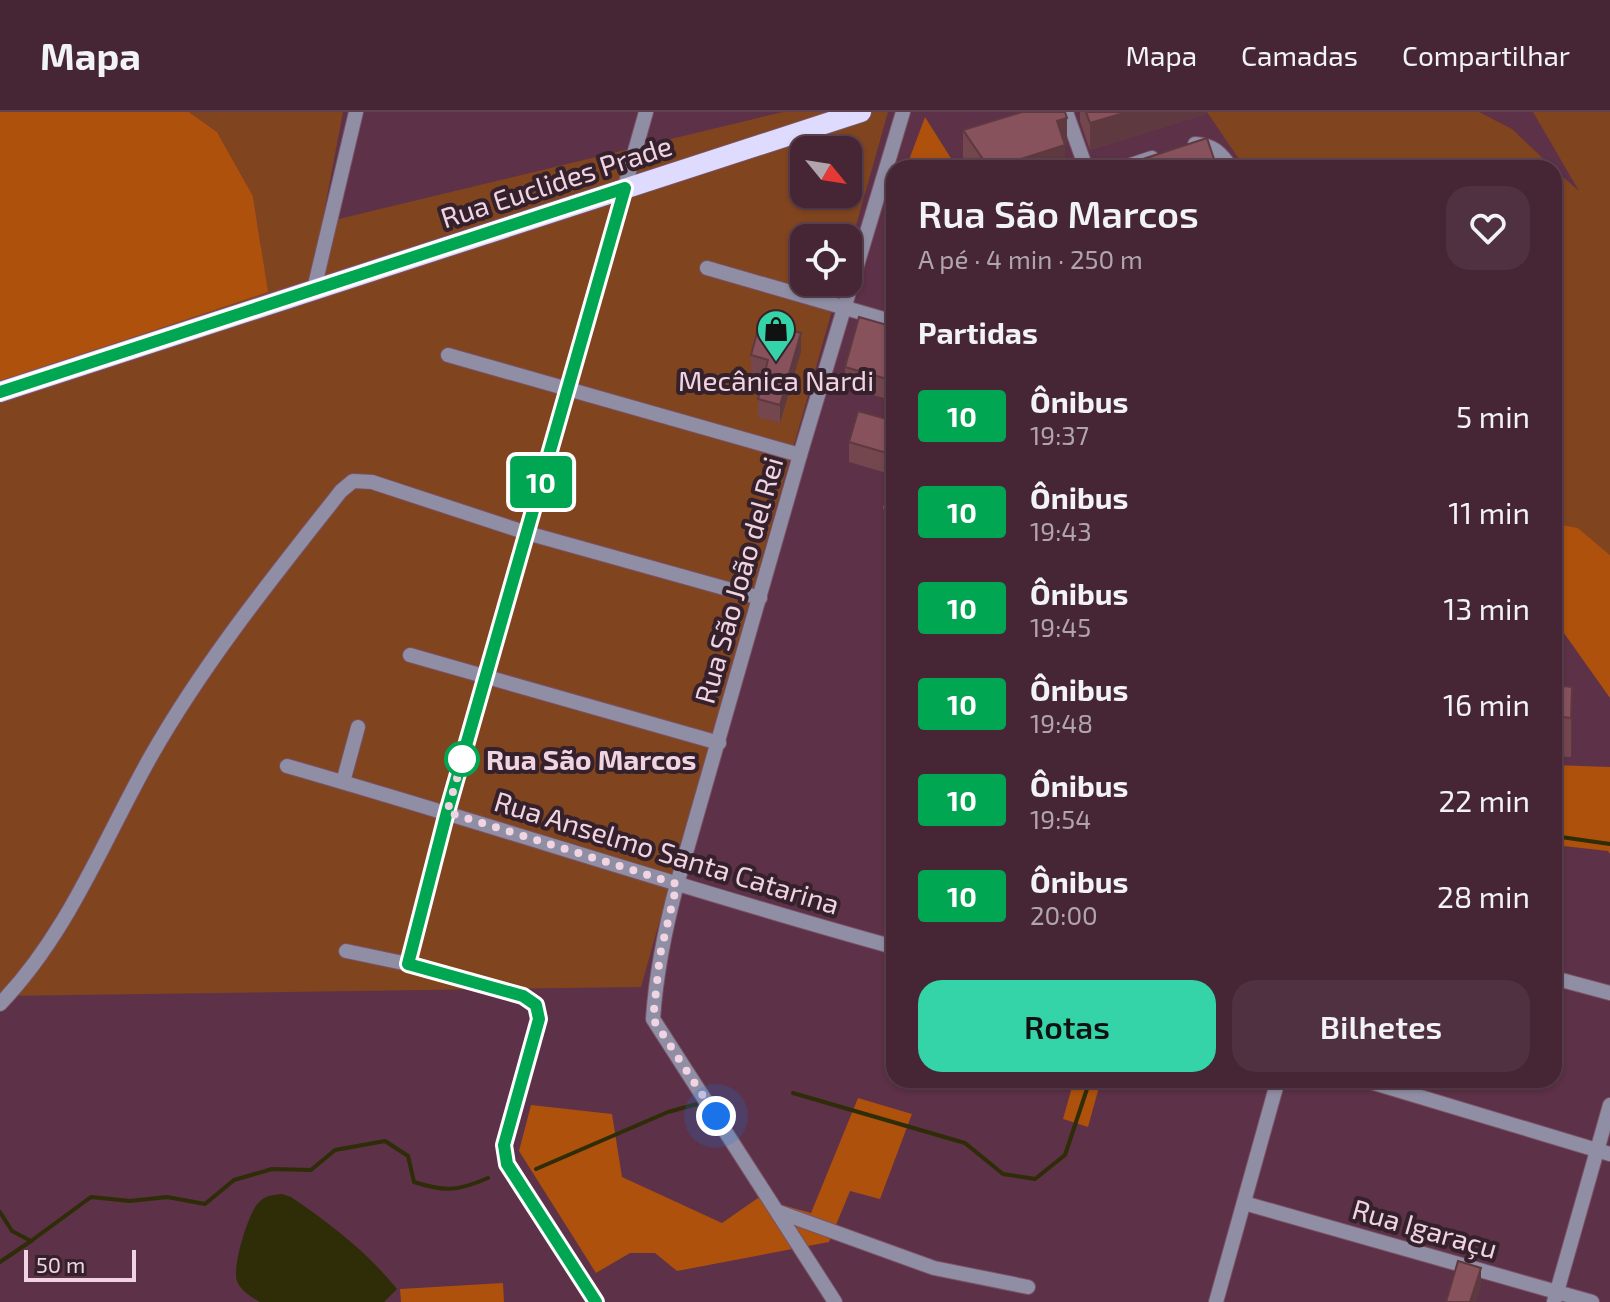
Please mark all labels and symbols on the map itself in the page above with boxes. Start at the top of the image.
street label: Rua Euclides Prade [436,128,676,234]
north arrow [790,136,862,208]
shop icon: Mecânica Nardi [755,308,797,363]
place label: Mecânica Nardi [678,363,874,397]
street label: Rua São João del Rei [687,453,789,707]
line badge: 10 [505,456,577,508]
marker: Rua São Marcos [445,742,479,776]
place label: Rua São Marcos [486,742,696,776]
street label: Rua Anselmo Santa Catarina [490,783,844,921]
your location [696,1096,736,1136]
street label: Rua Igaraçu [1348,1191,1501,1266]
scale bar [24,1246,136,1282]

